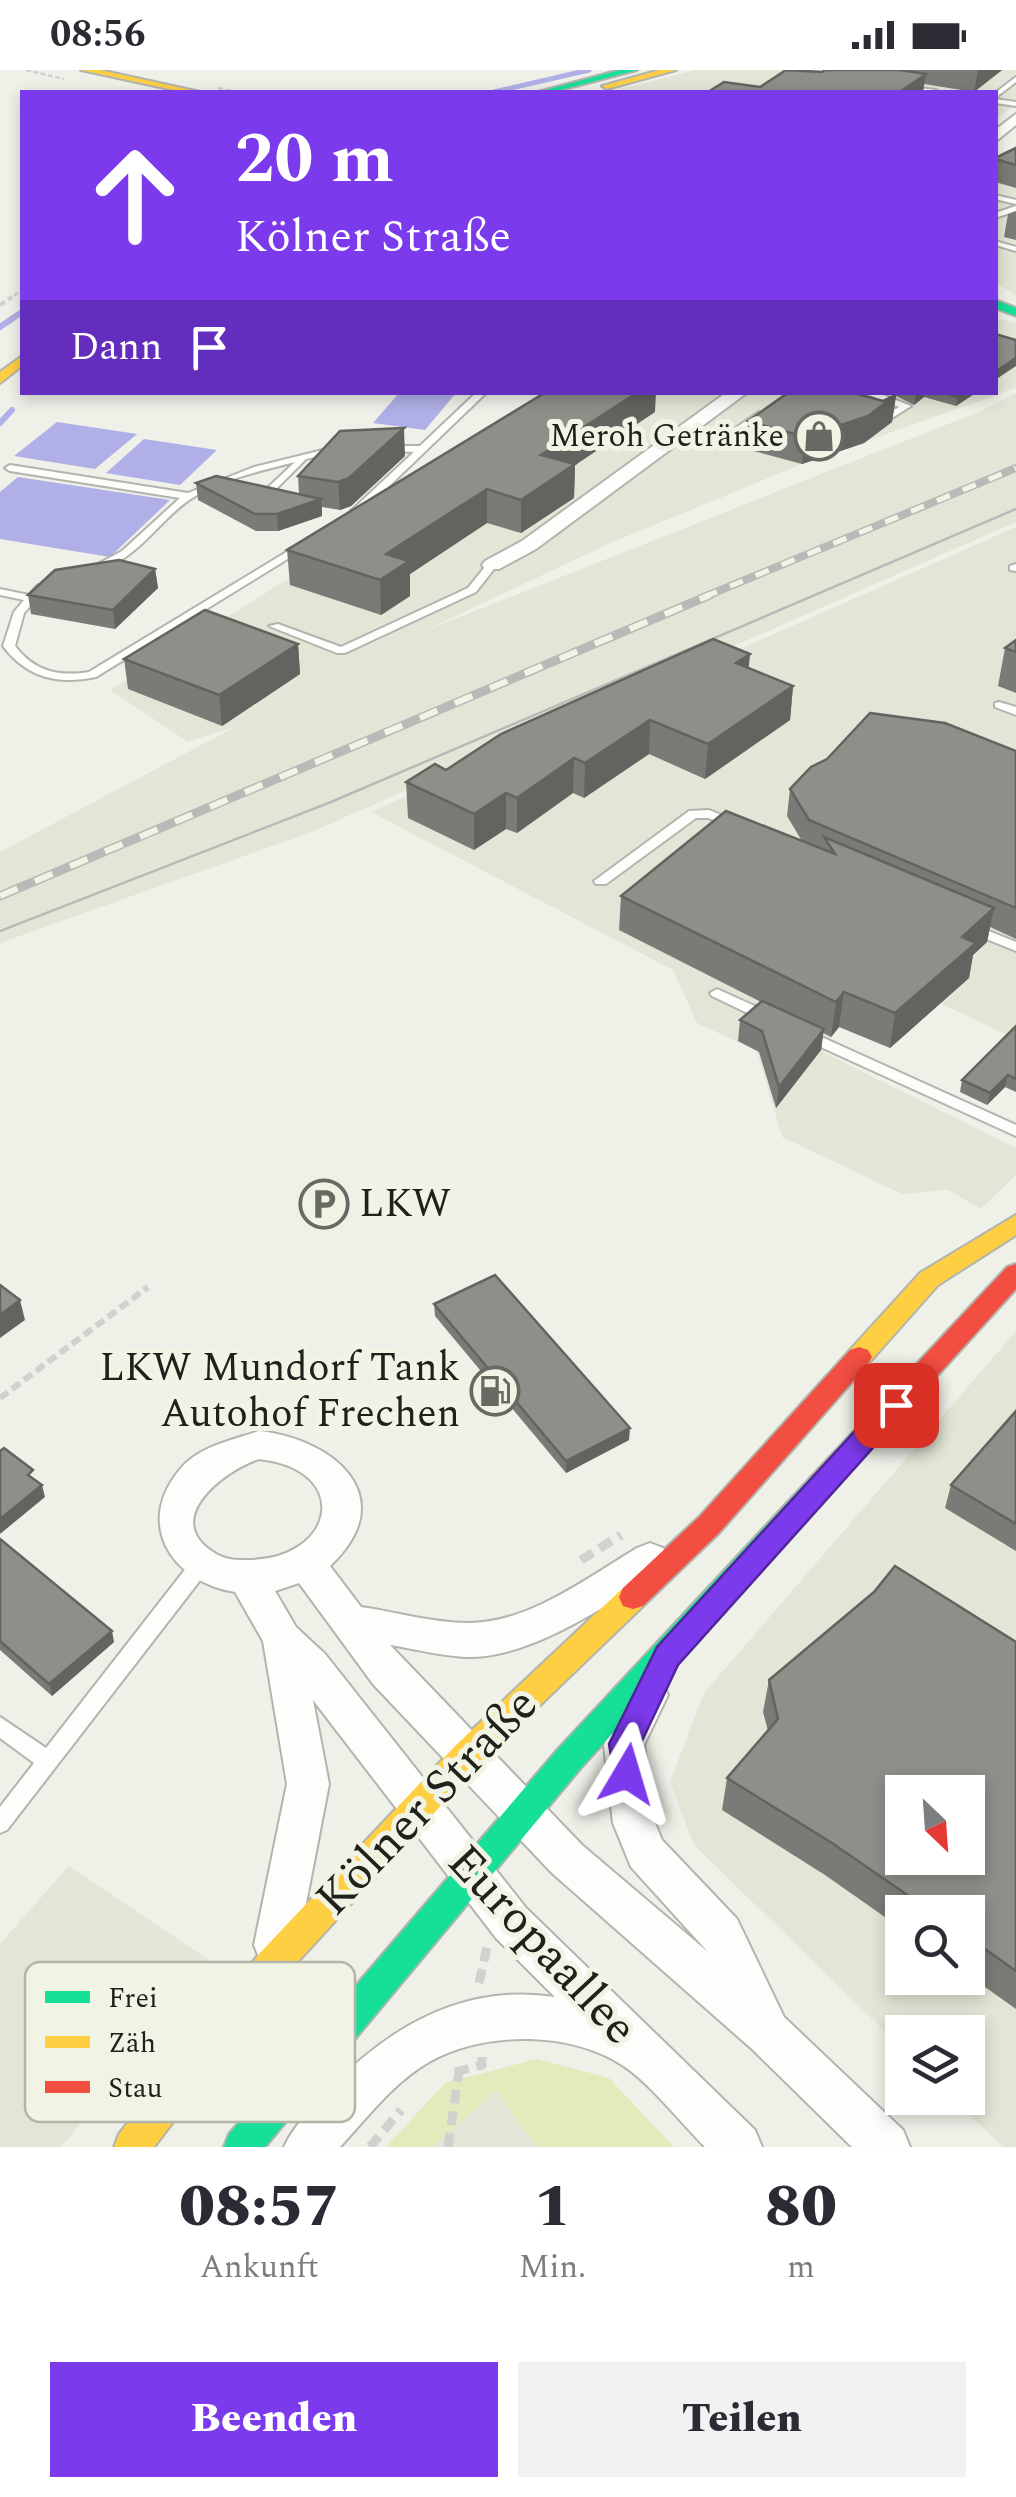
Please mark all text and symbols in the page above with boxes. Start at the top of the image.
text: 08:56 [50,6,145,64]
text: 20 m [235,107,394,213]
icon: ahead [70,130,200,260]
text: Kölner Straße [235,203,511,272]
text: Dann [70,319,162,377]
icon: arrive [182,320,237,375]
shop icon: Meroh Getränke [793,410,845,462]
place label: Meroh Getränke [550,412,784,461]
place label: LKW [359,1174,451,1235]
parking icon: LKW [298,1178,350,1230]
place label: LKW Mundorf Tank Autohof Frechen [99,1338,460,1445]
pin [854,1363,939,1448]
fuel station icon: LKW Mundorf Tank Autohof Frechen [469,1365,521,1417]
icon: arrive [869,1378,924,1433]
street label: Kölner Straße [298,1671,556,1933]
position arrow [575,1722,679,1826]
north arrow [885,1775,985,1875]
map controls [885,1775,985,2115]
street label: Europaallee [429,1828,655,2062]
button: search [885,1895,985,1995]
legend [25,1962,355,2122]
text: Frei [108,1977,158,2020]
button: layers [885,2015,985,2115]
text: Zäh [108,2022,156,2065]
text: Stau [108,2067,162,2110]
text: 08:57 [179,2161,340,2253]
text: 1 [534,2161,570,2253]
text: 80 [765,2161,837,2253]
text: Ankunft [200,2243,319,2292]
text: Min. [519,2243,586,2292]
text: m [787,2243,815,2292]
button: Beenden [50,2362,498,2477]
button: Teilen [518,2362,966,2477]

